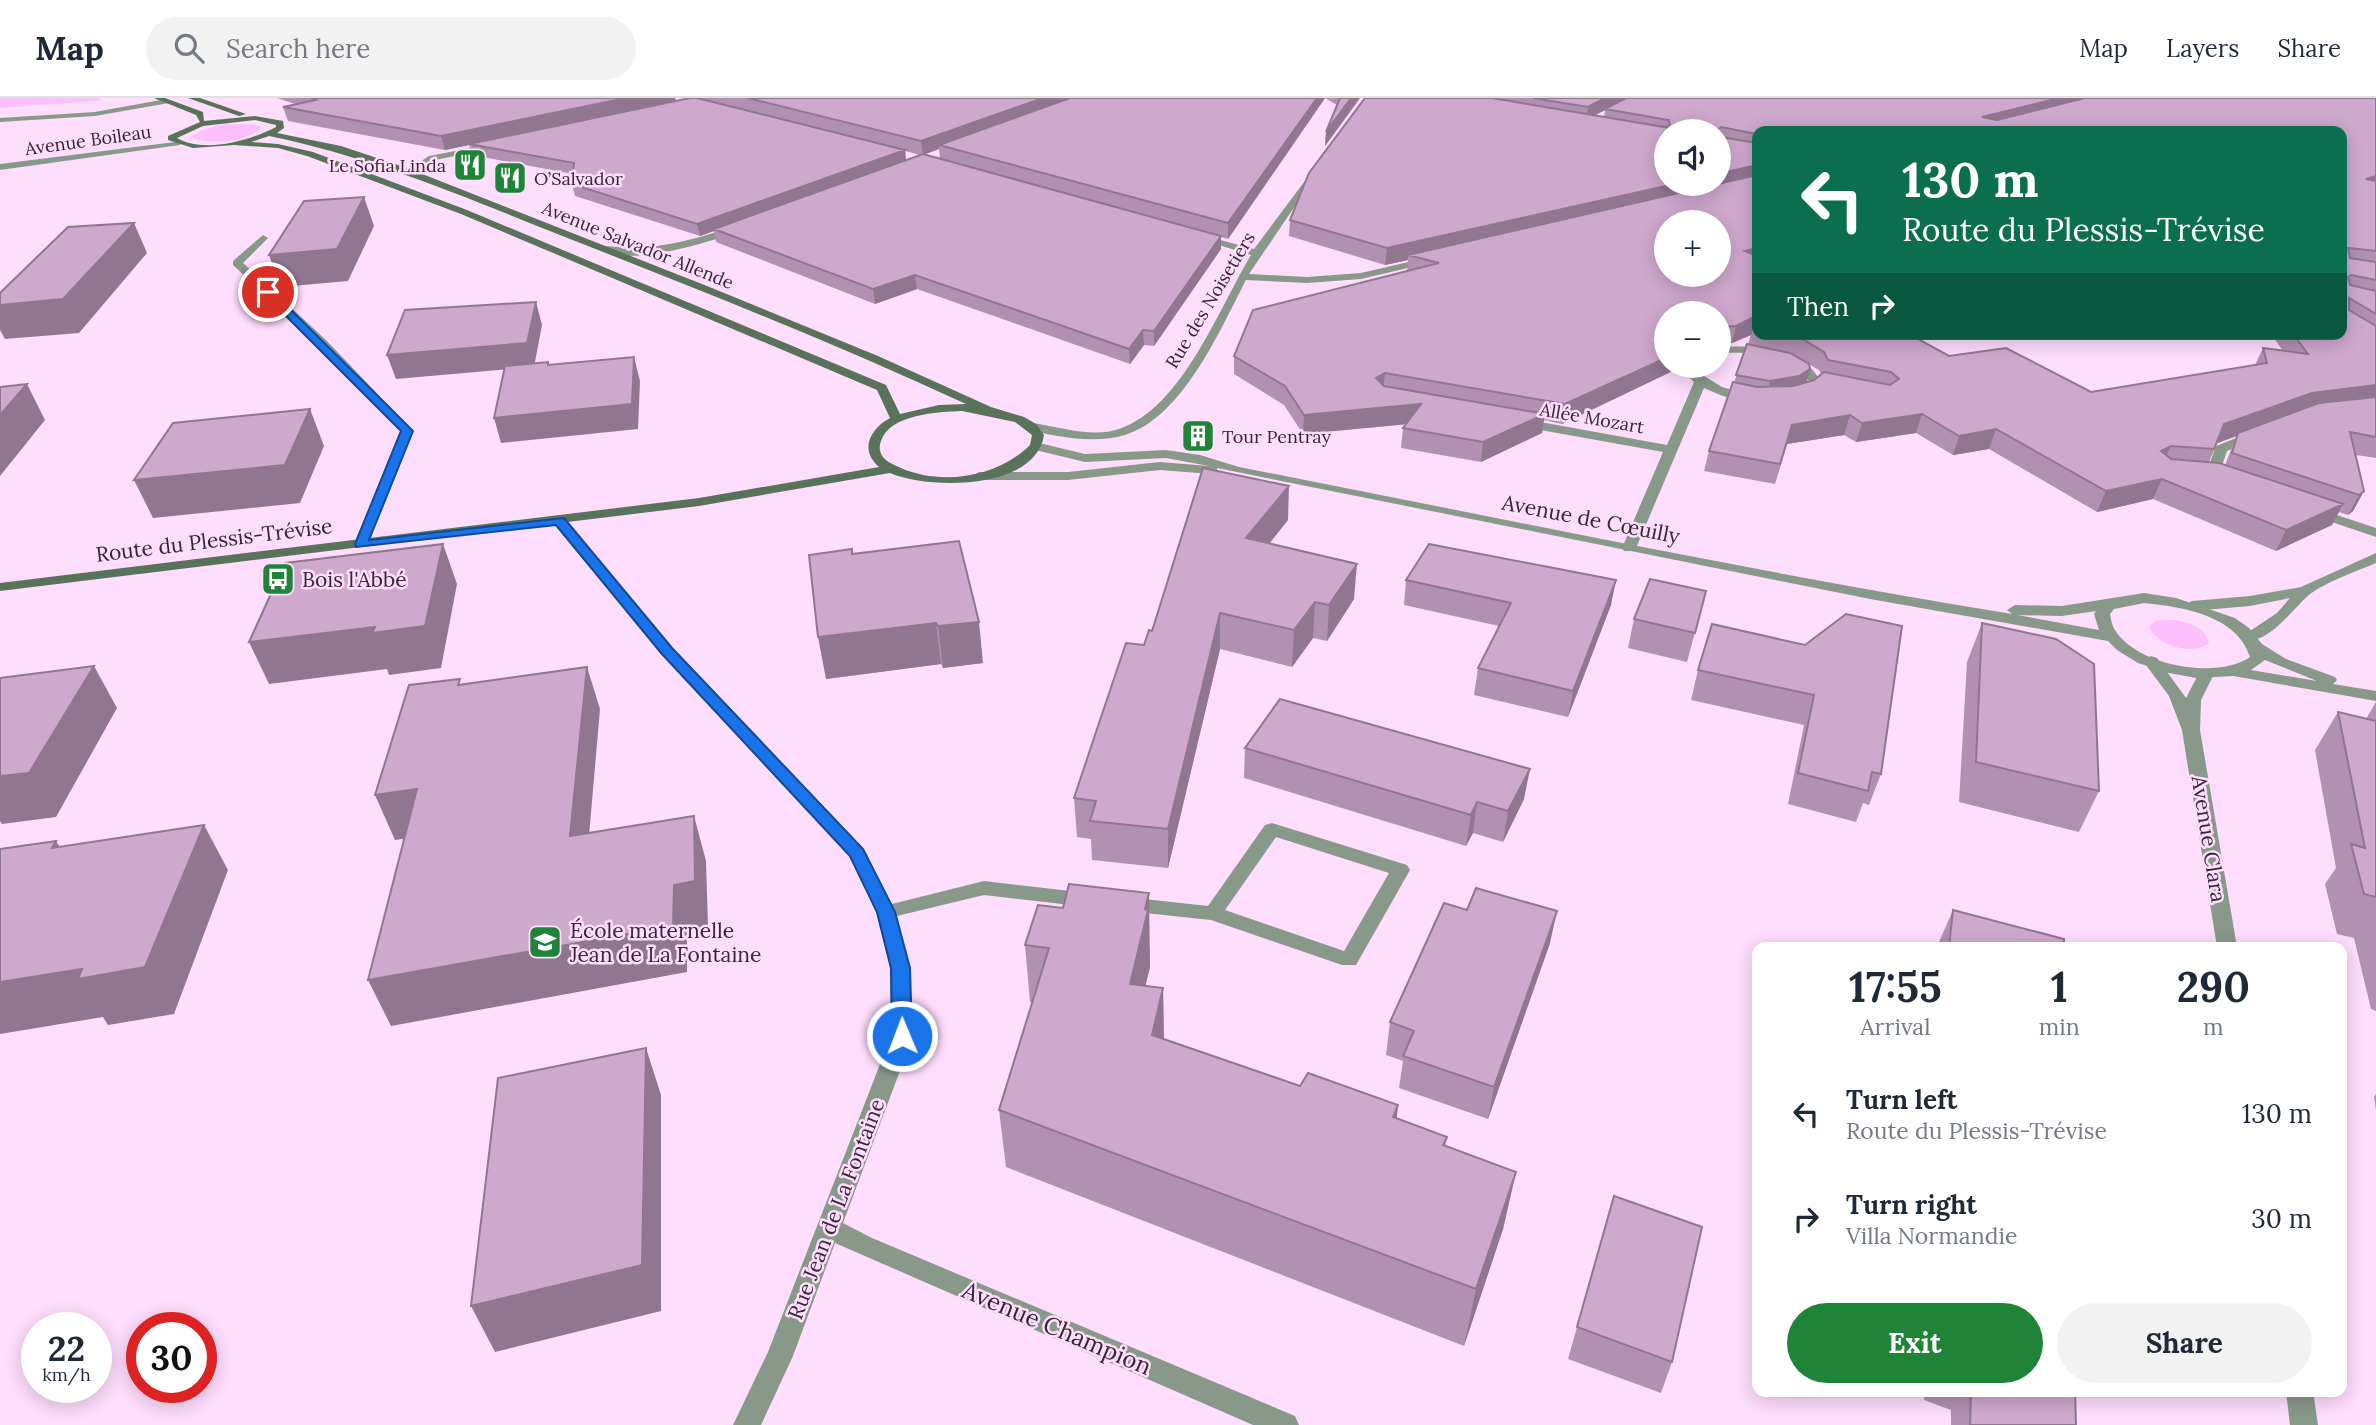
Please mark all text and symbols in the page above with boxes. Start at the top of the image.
search box [146,17,636,80]
text: Map [35,27,104,69]
icon: search [170,29,208,67]
text: Search here [226,32,370,65]
text: Map [2079,33,2128,64]
text: Layers [2166,33,2239,64]
text: Share [2277,33,2341,64]
map controls [1654,119,1731,378]
button: sound [1654,119,1731,196]
street label: Avenue Boileau [22,120,153,160]
restaurant icon: Le Sofia Linda [451,146,489,184]
text: 130 m [1902,148,2038,210]
place label: Le Sofia Linda [329,154,446,177]
icon: left [1787,154,1878,245]
restaurant icon: O’Salvador [491,159,529,197]
place label: O’Salvador [534,167,623,190]
street label: Avenue Salvador Allende [538,196,737,294]
text: Route du Plessis-Trévise [1902,209,2265,250]
button: + [1654,210,1731,287]
street label: Rue des Noisetiers [1160,228,1260,372]
pin [238,262,298,322]
icon: arrive [249,273,287,311]
icon: right [1863,287,1901,325]
text: Then [1787,290,1849,323]
button: − [1654,301,1731,378]
street label: Allée Mozart [1537,397,1646,438]
building icon: Tour Pentray [1179,417,1217,455]
place label: Tour Pentray [1222,425,1331,448]
street label: Avenue de Cœuilly [1499,488,1682,549]
street label: Route du Plessis-Trévise [94,512,334,568]
bus stop icon: Bois l'Abbé [259,560,297,598]
place label: Bois l'Abbé [302,566,407,593]
street label: Avenue Clara [2186,773,2232,904]
place label: École maternelle Jean de La Fontaine [569,917,761,968]
school or university icon: École maternelle Jean de La Fontaine [526,923,564,961]
text: 17:55 [1849,960,1942,1014]
text: 1 [2051,960,2068,1014]
text: 290 [2177,960,2250,1014]
position arrow [865,999,939,1073]
text: Arrival [1860,1012,1930,1041]
text: min [2039,1012,2080,1041]
text: m [2203,1012,2224,1041]
text: Turn left [1846,1083,1957,1116]
street label: Rue Jean de La Fontaine [781,1095,891,1323]
icon: left [1787,1095,1825,1133]
text: 130 m [2242,1097,2312,1130]
text: Route du Plessis-Trévise [1846,1116,2107,1145]
text: Turn right [1846,1188,1977,1221]
icon: right [1787,1200,1825,1238]
text: 30 m [2251,1202,2312,1235]
text: Villa Normandie [1846,1221,2017,1250]
street label: Avenue Champion [957,1274,1156,1382]
button: Exit [1787,1303,2043,1383]
button: Share [2057,1303,2312,1383]
speed limit sign: 30 [126,1312,217,1403]
text: 22 [48,1326,85,1371]
text: km/h [42,1363,91,1386]

